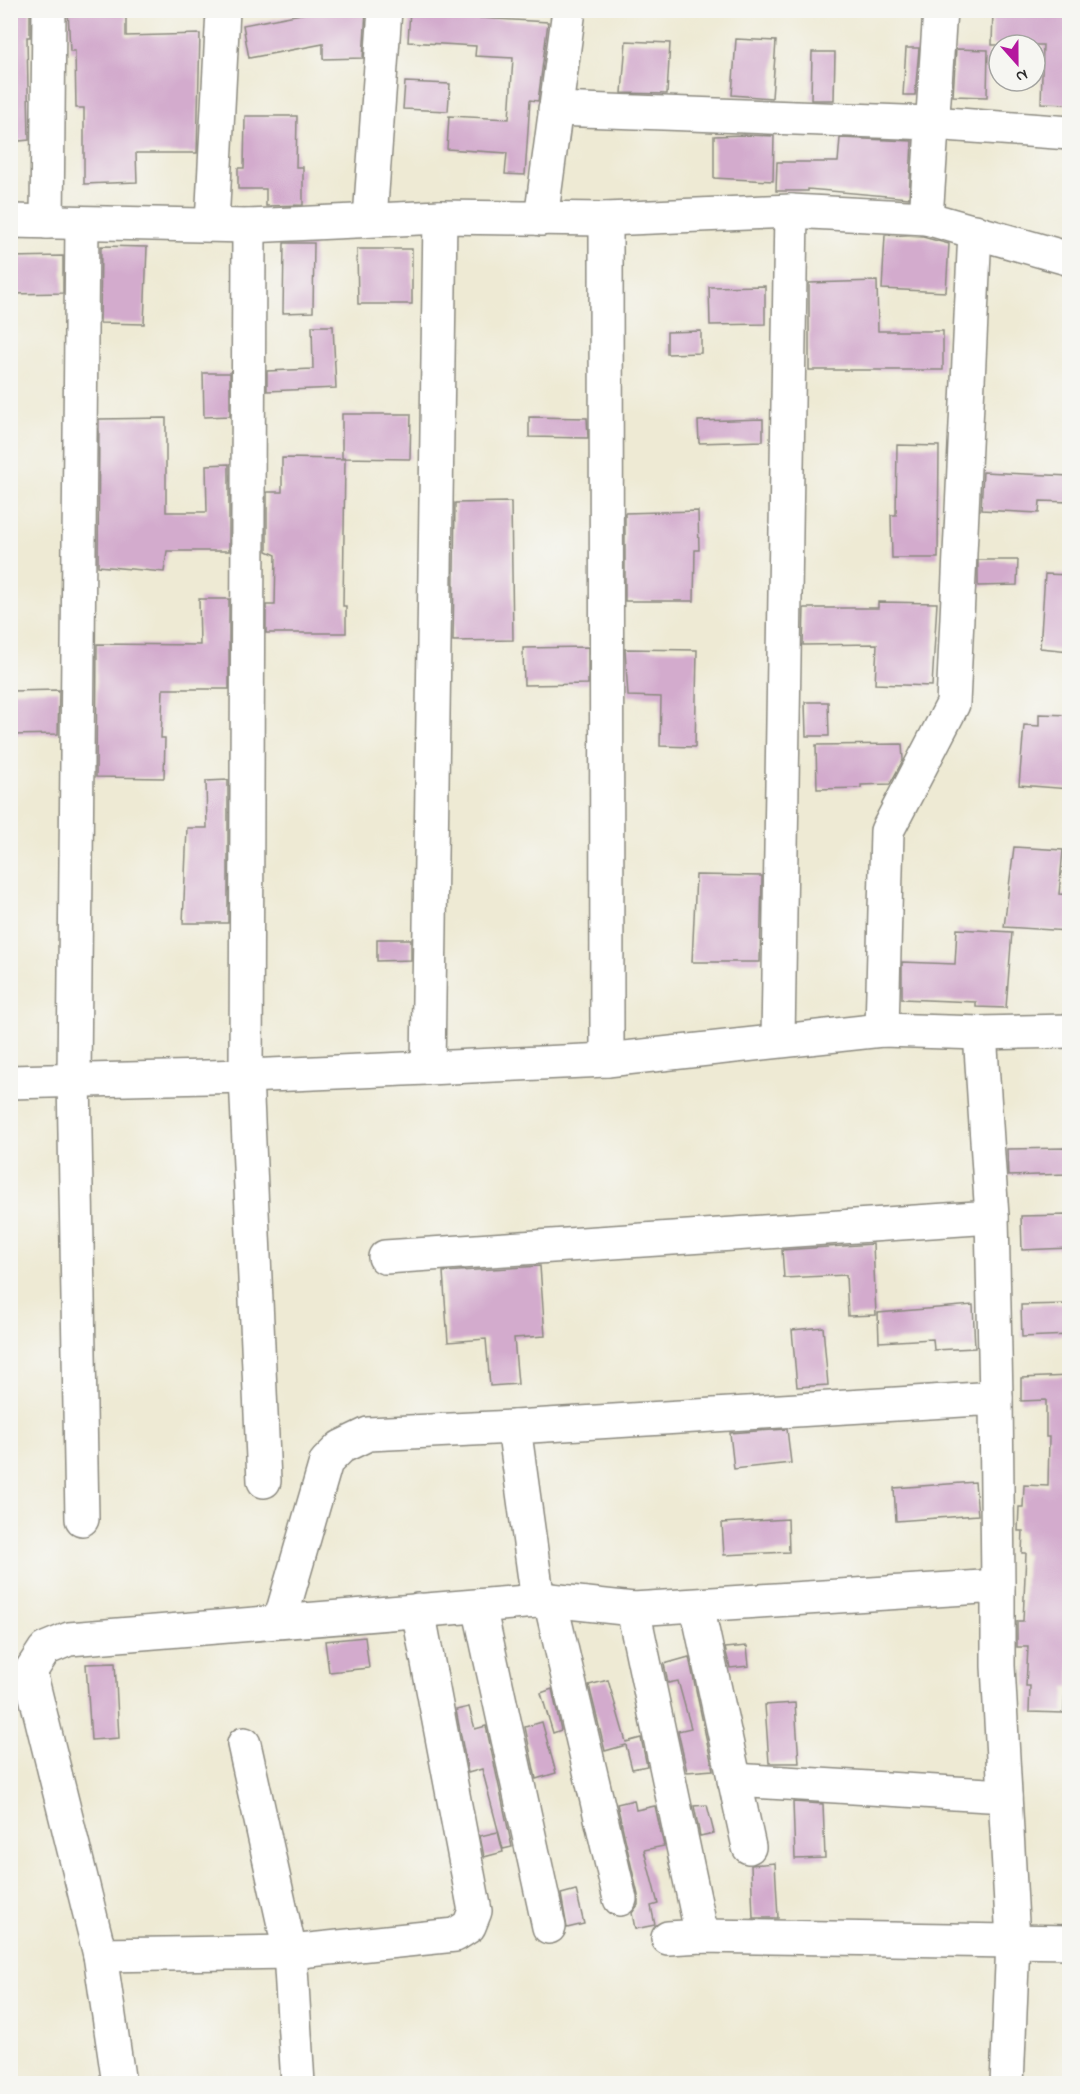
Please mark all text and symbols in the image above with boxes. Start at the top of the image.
north arrow [987,33,1047,93]
text: N [1012,62,1031,88]

